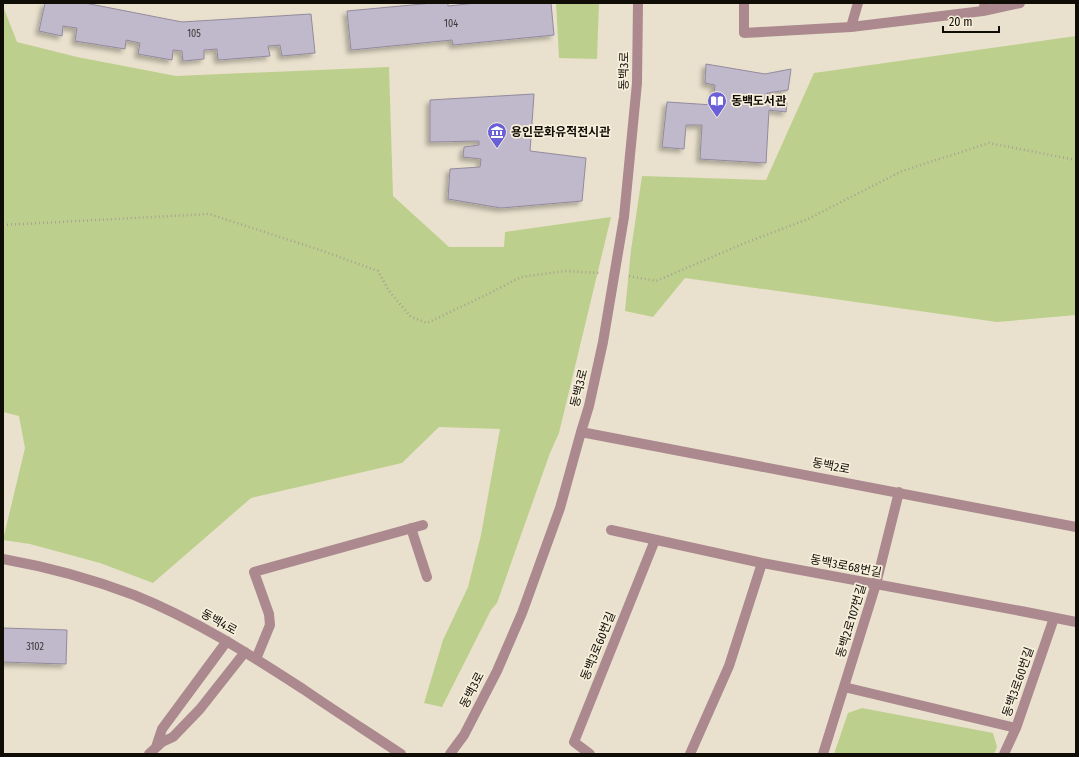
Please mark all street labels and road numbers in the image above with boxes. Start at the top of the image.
street label: 동백3로 [617,52,631,90]
street label: 동백3로 [568,368,590,408]
street label: 동백2로 [811,455,851,477]
street label: 동백3로68번길 [809,552,883,580]
street label: 동백2로107번길 [833,583,869,659]
street label: 동백4로 [199,606,239,638]
street label: 동백3로60번길 [578,610,618,682]
street label: 동백3로60번길 [1000,645,1036,719]
street label: 동백3로 [457,670,487,710]

